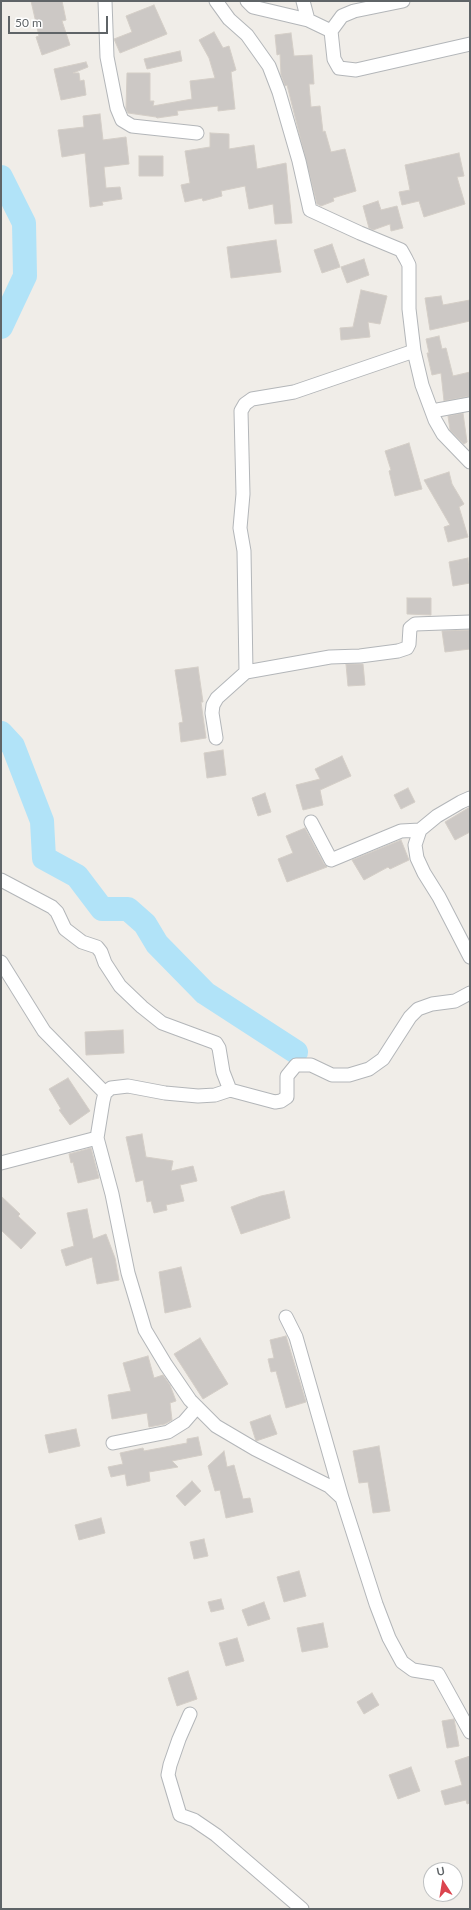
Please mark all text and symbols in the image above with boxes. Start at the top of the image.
scale bar [10,8,110,34]
text: 50 m [15,15,42,30]
north arrow [423,1862,463,1902]
text: U [435,1864,446,1878]

